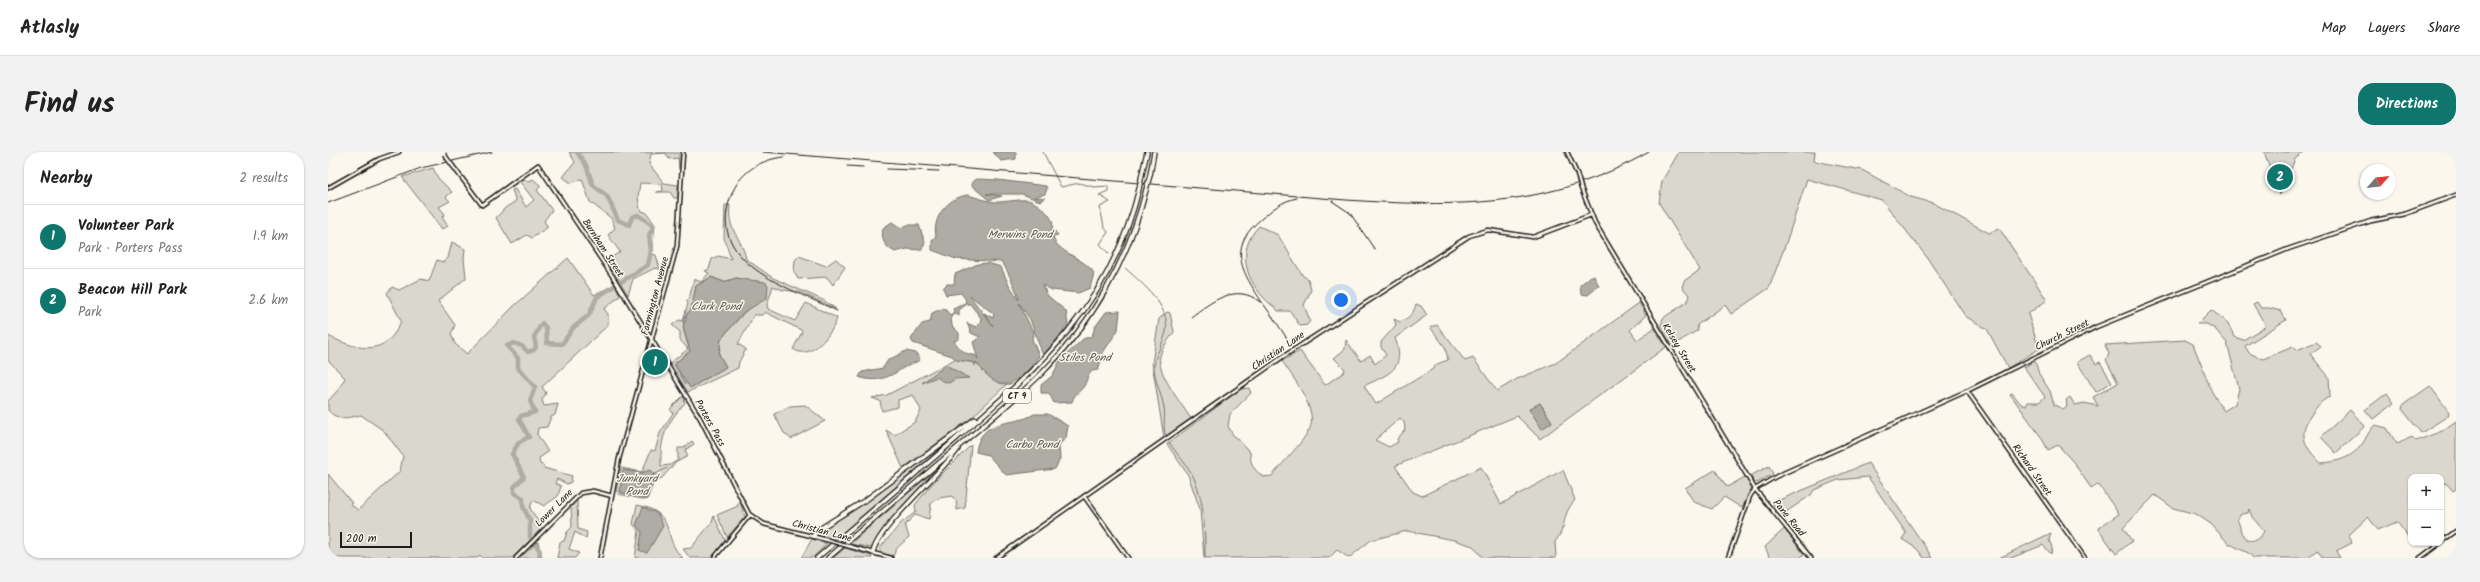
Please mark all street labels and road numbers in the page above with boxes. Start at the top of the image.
street label: Burnham Street [578,215,628,281]
street label: Farmington Avenue [637,254,673,337]
street label: Church Street [2032,315,2092,355]
street label: Kelsey Street [1658,320,1700,376]
street label: Christian Lane [1248,327,1308,375]
road number: CT 9 [1003,389,1031,403]
street label: Porters Pass [690,396,730,450]
street label: Richard Street [2008,441,2056,499]
street label: Lower Lane [531,485,577,531]
street label: Pane Road [1769,496,1810,541]
street label: Christian Lane [790,515,854,547]

